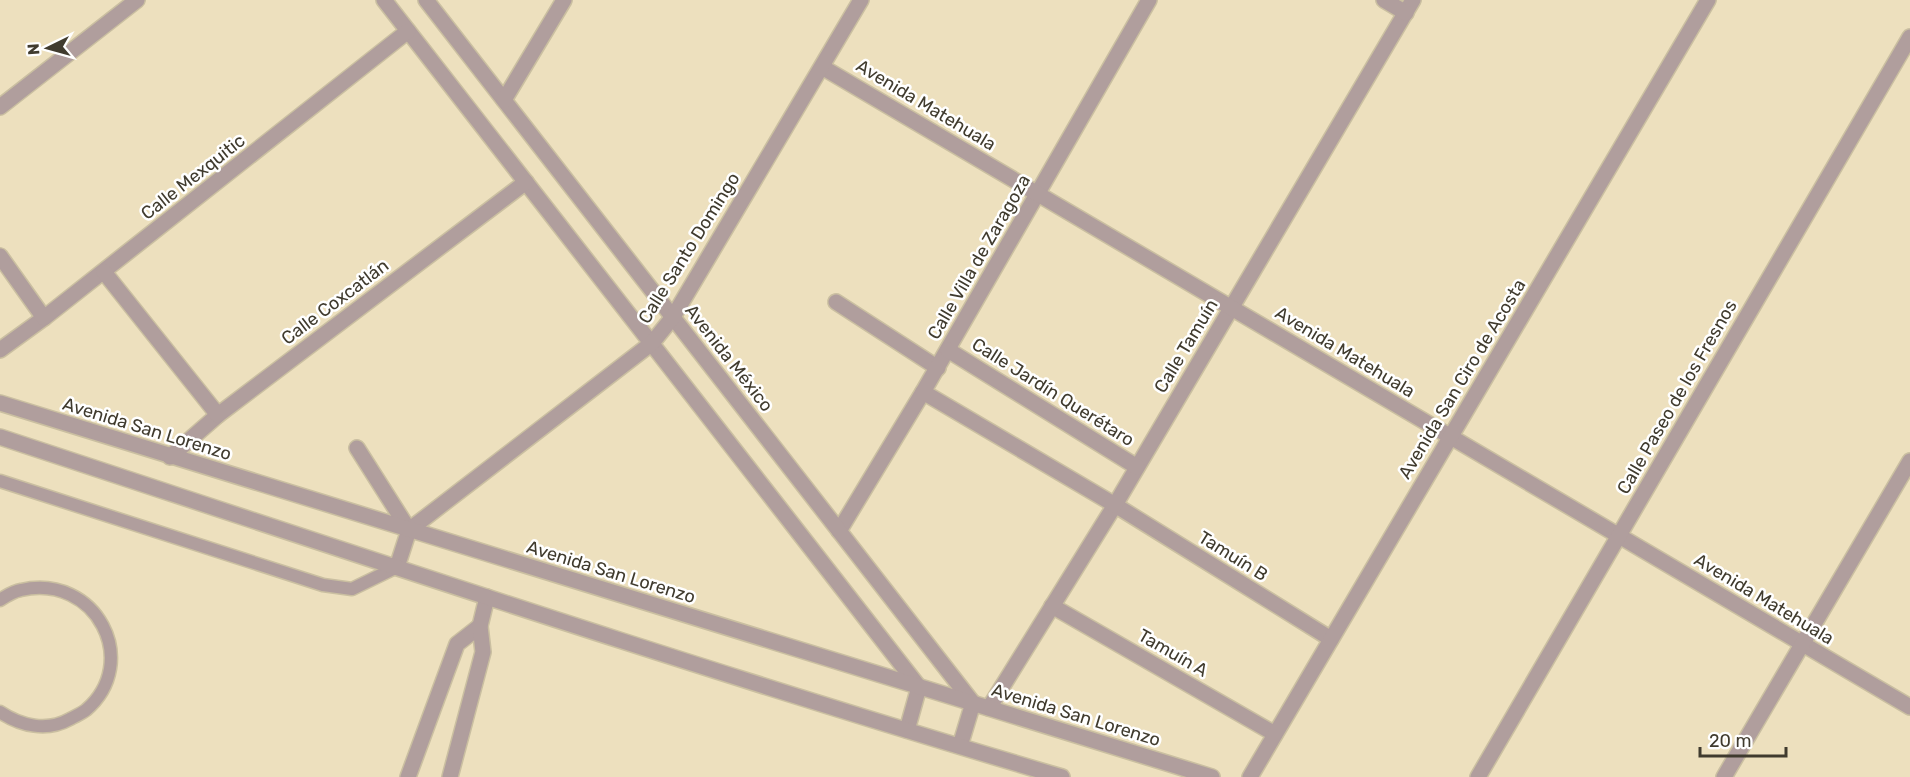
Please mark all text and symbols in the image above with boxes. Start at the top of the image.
north arrow [18,18,78,78]
text: N [24,43,44,56]
street label: Avenida Matehuala [852,55,1000,155]
street label: Calle Mexquitic [137,129,249,224]
street label: Calle Santo Domingo [634,168,744,328]
street label: Calle Villa de Zaragoza [923,171,1035,343]
street label: Calle Coxcatlán [277,254,393,350]
street label: Avenida San Ciro de Acosta [1394,275,1530,483]
street label: Calle Tamuín [1149,295,1223,397]
street label: Calle Paseo de los Fresnos [1612,296,1742,498]
street label: Avenida México [680,300,778,416]
street label: Avenida Matehuala [1271,302,1419,402]
street label: Calle Jardín Querétaro [968,333,1138,451]
street label: Avenida San Lorenzo [60,393,234,465]
street label: Tamuín B [1194,526,1272,586]
street label: Avenida San Lorenzo [524,536,698,608]
street label: Avenida Matehuala [1690,549,1838,649]
street label: Tamuín A [1134,624,1212,682]
street label: Avenida San Lorenzo [989,679,1163,751]
scale bar [1700,720,1786,758]
text: 20 m [1709,730,1751,752]

